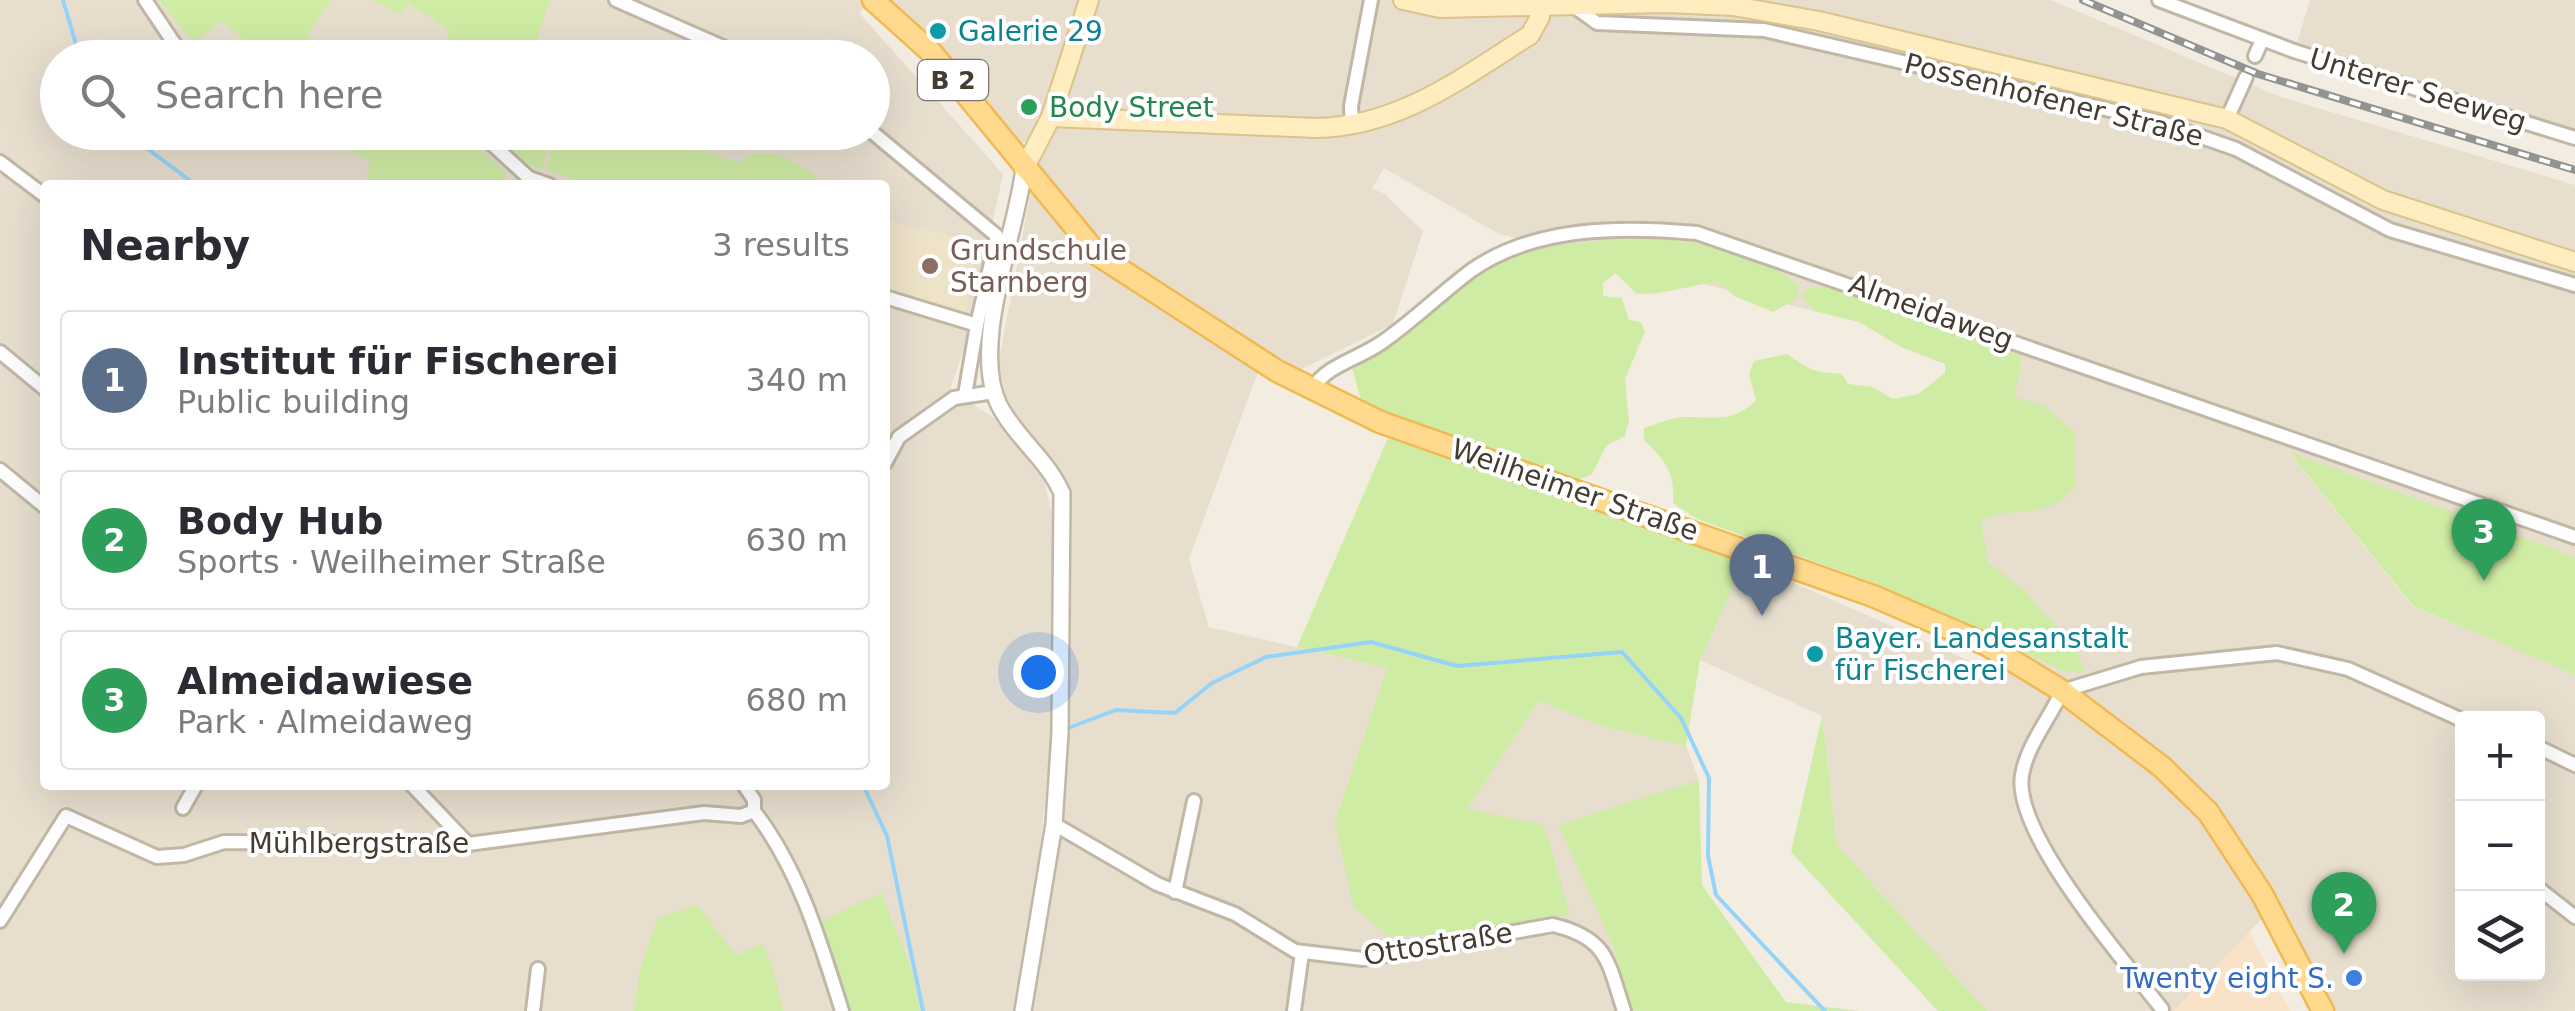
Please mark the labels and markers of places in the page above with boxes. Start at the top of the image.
place label: Galerie 29 [958,15,1103,48]
marker: Galerie 29 [927,20,949,42]
place label: Body Street [1049,91,1214,124]
marker: Body Street [1018,96,1040,118]
place label: Grundschule Starnberg [950,234,1127,299]
marker: Grundschule Starnberg [919,255,941,277]
pin: 3 [2452,498,2516,581]
pin: 1 [1730,534,1794,616]
place label: Bayer. Landesanstalt für Fischerei [1835,622,2128,687]
marker: Bayer. Landesanstalt für Fischerei [1804,643,1826,665]
pin: 2 [2312,872,2376,954]
place label: Twenty eight S. [2119,962,2334,995]
marker: Twenty eight S. [2343,967,2365,989]

